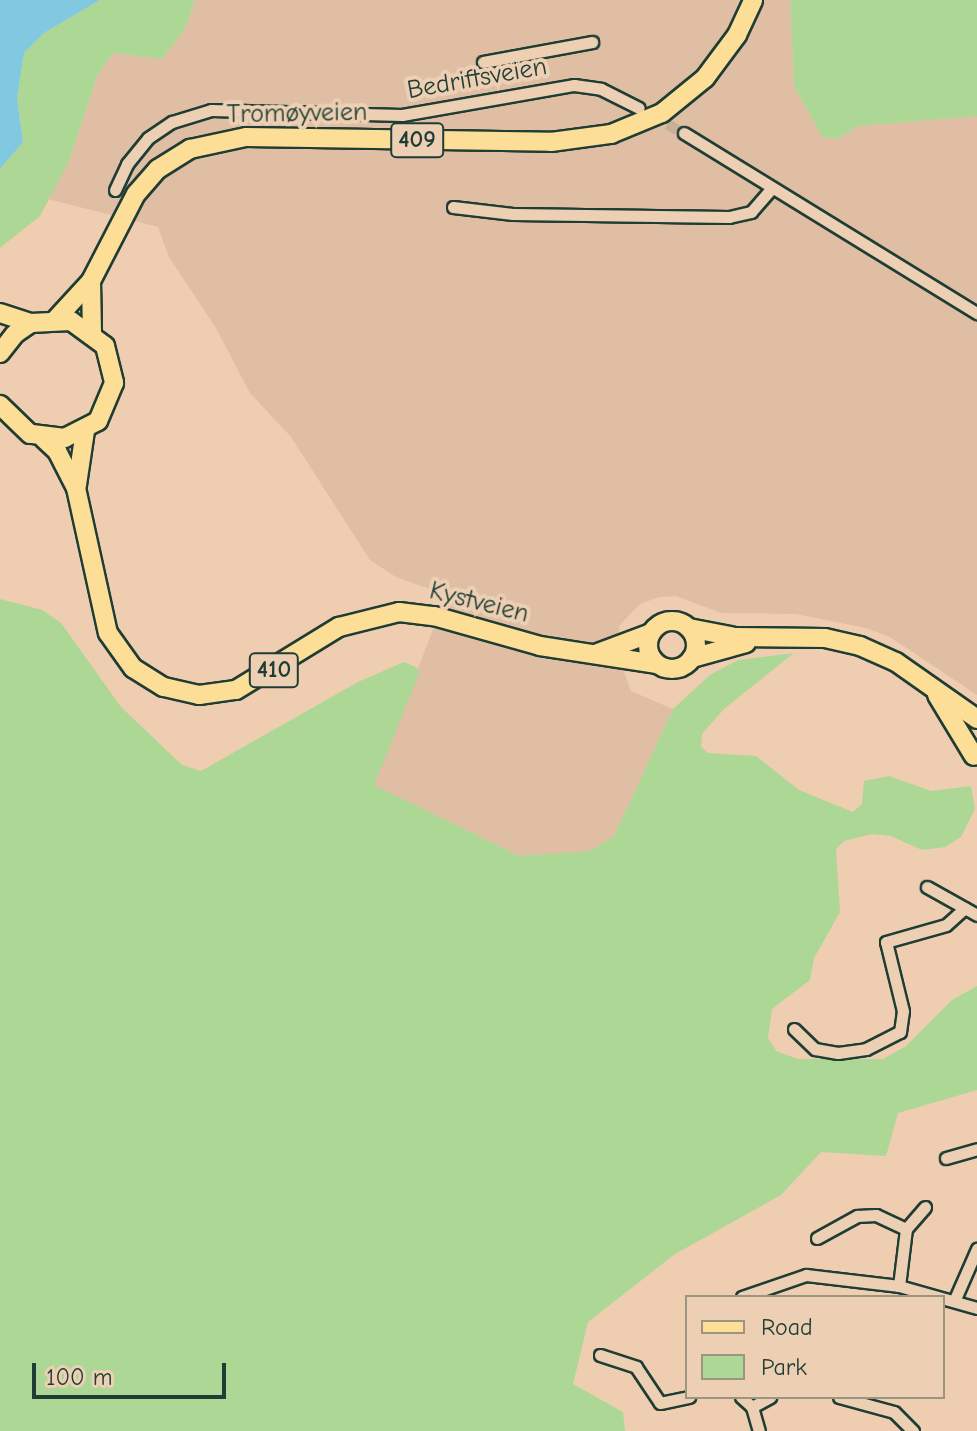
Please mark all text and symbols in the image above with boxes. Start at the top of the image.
street label: Bedriftsveien [405,51,549,107]
street label: Tromøyveien [226,97,368,131]
road number: 409 [389,120,445,160]
street label: Kystveien [426,576,532,630]
road number: 410 [248,650,300,690]
legend [685,1295,945,1399]
text: Road [761,1313,813,1341]
scale bar [36,1347,230,1397]
text: Park [761,1353,807,1381]
text: 100 m [46,1363,113,1391]

